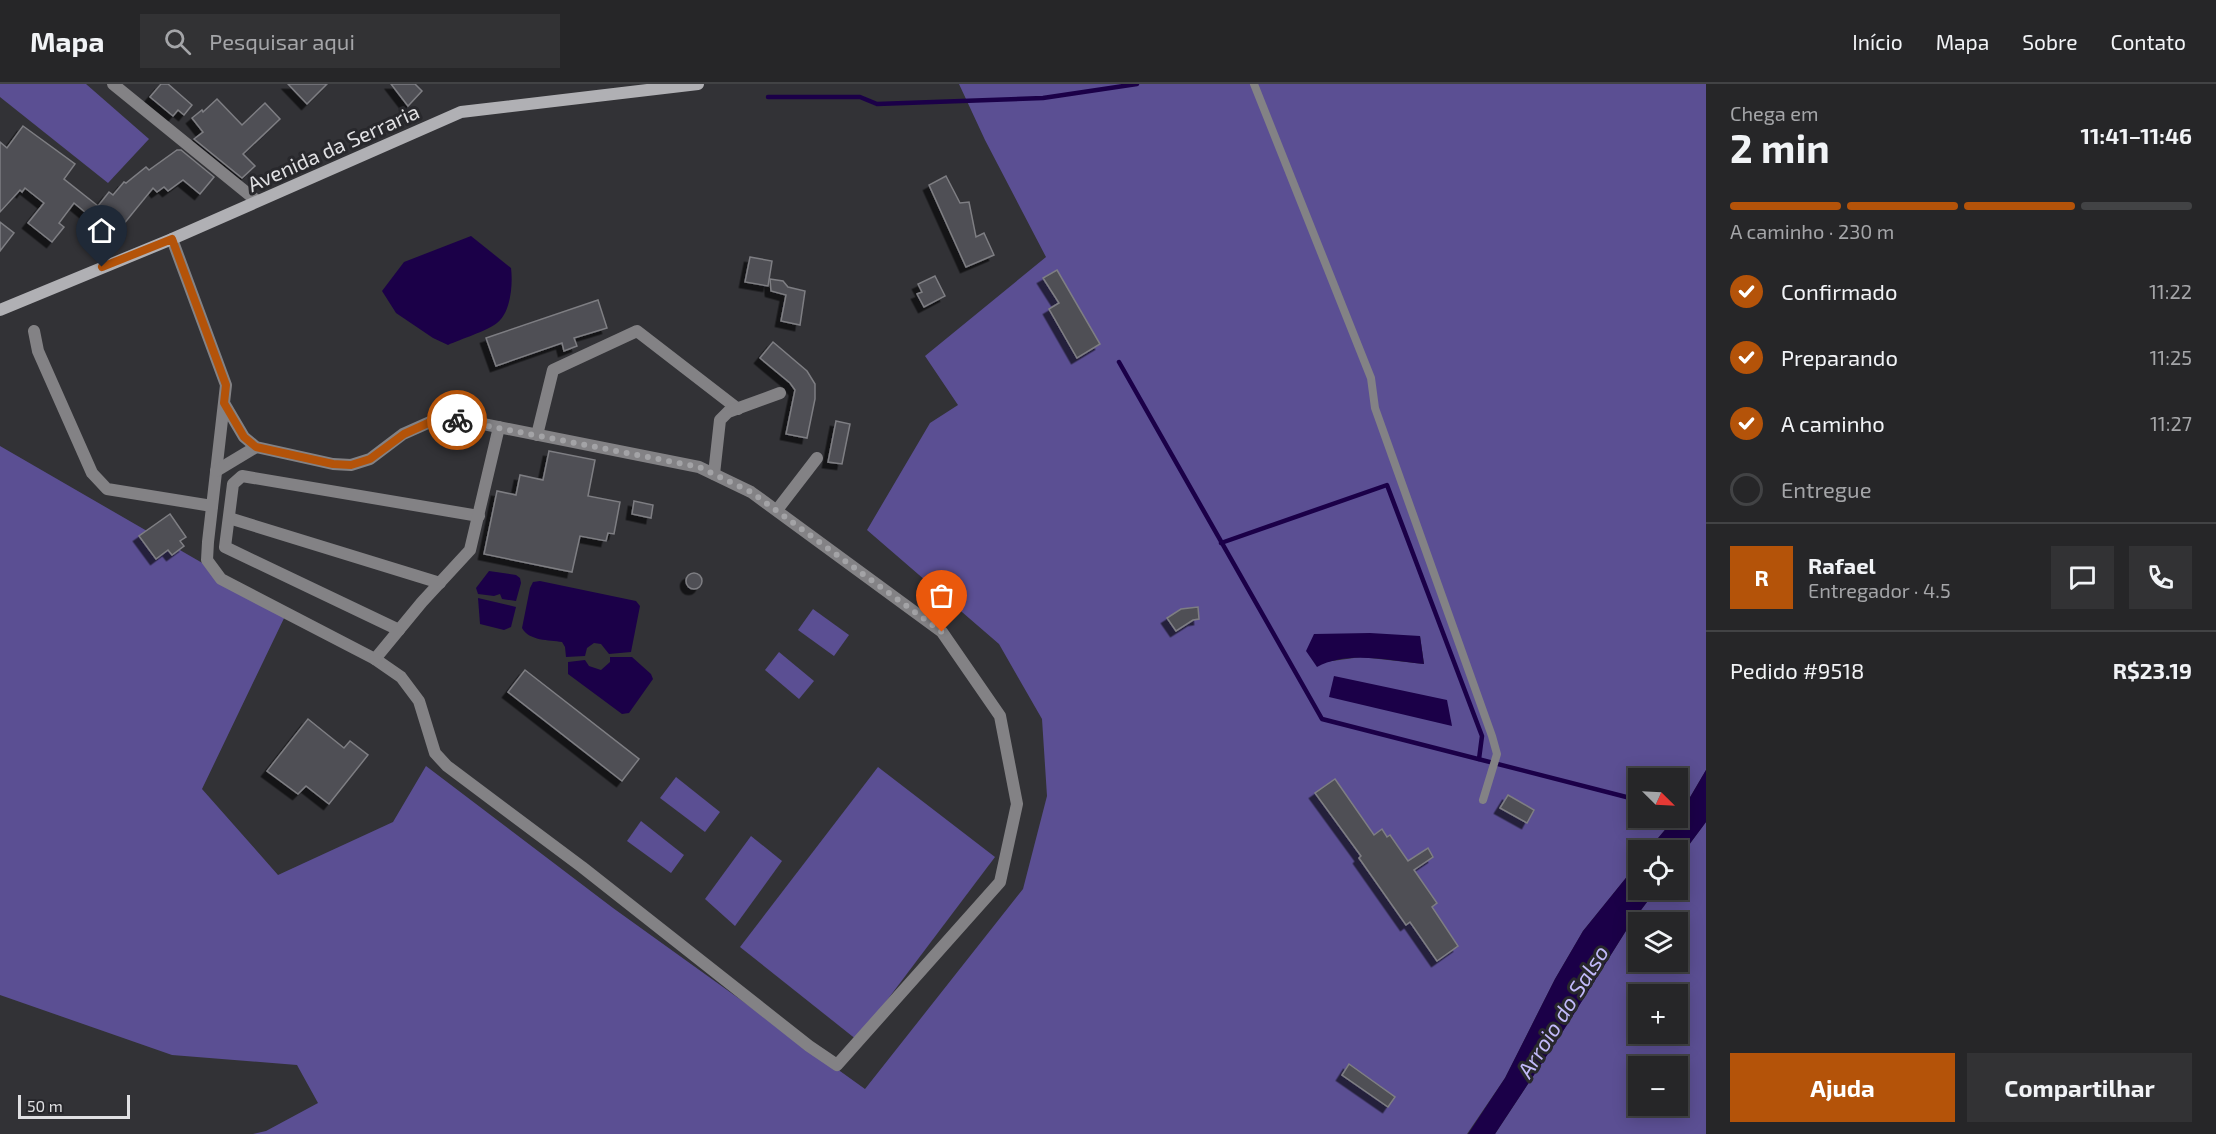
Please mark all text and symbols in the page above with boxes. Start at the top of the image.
search box [140,14,560,68]
text: Mapa [30,24,104,58]
icon: search [161,25,194,58]
text: Pesquisar aqui [209,28,355,54]
text: Início [1852,29,1903,54]
text: Mapa [1936,29,1989,54]
text: Sobre [2022,29,2077,54]
text: Contato [2110,29,2186,54]
street label: Avenida da Serraria [243,98,423,196]
text: Chega em [1730,101,1819,125]
text: 11:41–11:46 [2081,122,2192,148]
text: 2 min [1730,124,1830,171]
pin [76,205,127,267]
icon: home [85,214,118,247]
text: A caminho · 230 m [1730,219,1894,243]
icon: check [1730,275,1763,308]
text: Confirmado [1781,278,1897,304]
text: 11:22 [2149,279,2192,303]
icon: check [1730,341,1763,374]
text: Preparando [1781,344,1898,370]
text: 11:25 [2149,345,2192,369]
courier [427,390,487,450]
icon: bike [441,404,474,437]
icon: check [1730,407,1763,440]
text: A caminho [1781,410,1885,436]
text: 11:27 [2150,411,2192,435]
text: Entregue [1781,476,1871,502]
button: chat [2051,546,2114,609]
button: phone [2129,546,2192,609]
text: Rafael [1808,552,1876,578]
text: R [1754,564,1769,590]
pin [916,570,967,632]
text: Entregador · 4.5 [1808,578,1951,602]
icon: bag [925,579,958,612]
text: Pedido #9518 [1730,657,1864,683]
text: R$23.19 [2113,657,2192,683]
north arrow [1628,768,1688,828]
map controls [1628,768,1688,1116]
button: locate [1628,840,1688,900]
button: layers [1628,912,1688,972]
water label: Arroio do Salso [1510,940,1613,1083]
button: + [1628,984,1688,1044]
button: Ajuda [1730,1053,1955,1122]
button: Compartilhar [1967,1053,2192,1122]
button: − [1628,1056,1688,1116]
scale bar [18,1092,130,1120]
text: 50 m [27,1096,63,1115]

